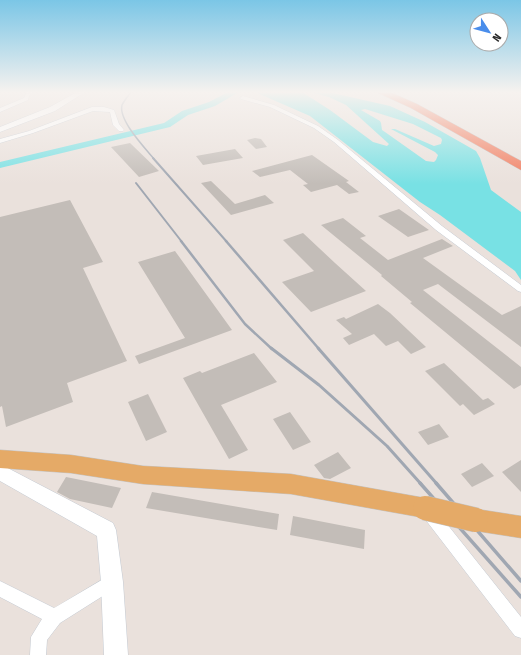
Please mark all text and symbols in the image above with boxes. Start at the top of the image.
north arrow [469,12,509,52]
text: N [489,31,504,44]

